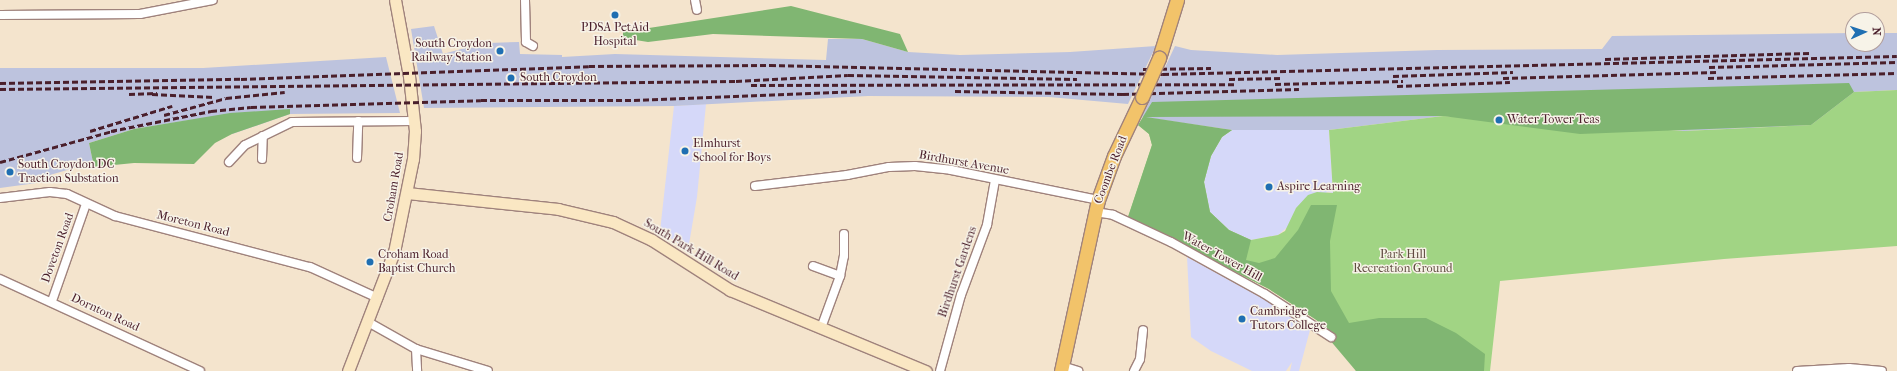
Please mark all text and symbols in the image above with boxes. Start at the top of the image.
marker: PDSA PetAid Hospital [610,10,620,20]
north arrow [1845,12,1885,52]
place label: PDSA PetAid Hospital [581,21,649,49]
text: N [1870,27,1883,36]
place label: South Croydon Railway Station [411,37,492,65]
marker: South Croydon Railway Station [495,46,505,56]
place label: South Croydon [520,71,597,85]
marker: South Croydon [505,72,517,84]
place label: Water Tower Teas [1507,113,1600,127]
marker: Water Tower Teas [1494,115,1504,125]
street label: Coombe Road [1091,134,1131,206]
place label: Elmhurst School for Boys [693,137,771,165]
marker: Elmhurst School for Boys [680,146,690,156]
street label: Birdhurst Avenue [918,148,1010,178]
street label: Croham Road [381,151,407,223]
place label: South Croydon DC Traction Substation [18,158,119,186]
marker: South Croydon DC Traction Substation [5,167,15,177]
place label: Aspire Learning [1277,180,1361,194]
marker: Aspire Learning [1264,182,1274,192]
street label: Moreton Road [155,208,231,240]
street label: Doveton Road [39,211,77,285]
street label: South Park Hill Road [641,216,741,284]
street label: Birdhurst Gardens [936,225,980,319]
street label: Water Tower Hill [1179,229,1265,285]
place label: Croham Road Baptist Church [378,248,455,276]
park label: Park Hill Recreation Ground [1353,248,1453,276]
marker: Croham Road Baptist Church [365,257,375,267]
street label: Dornton Road [69,291,141,335]
place label: Cambridge Tutors College [1250,305,1326,333]
marker: Cambridge Tutors College [1237,314,1247,324]

